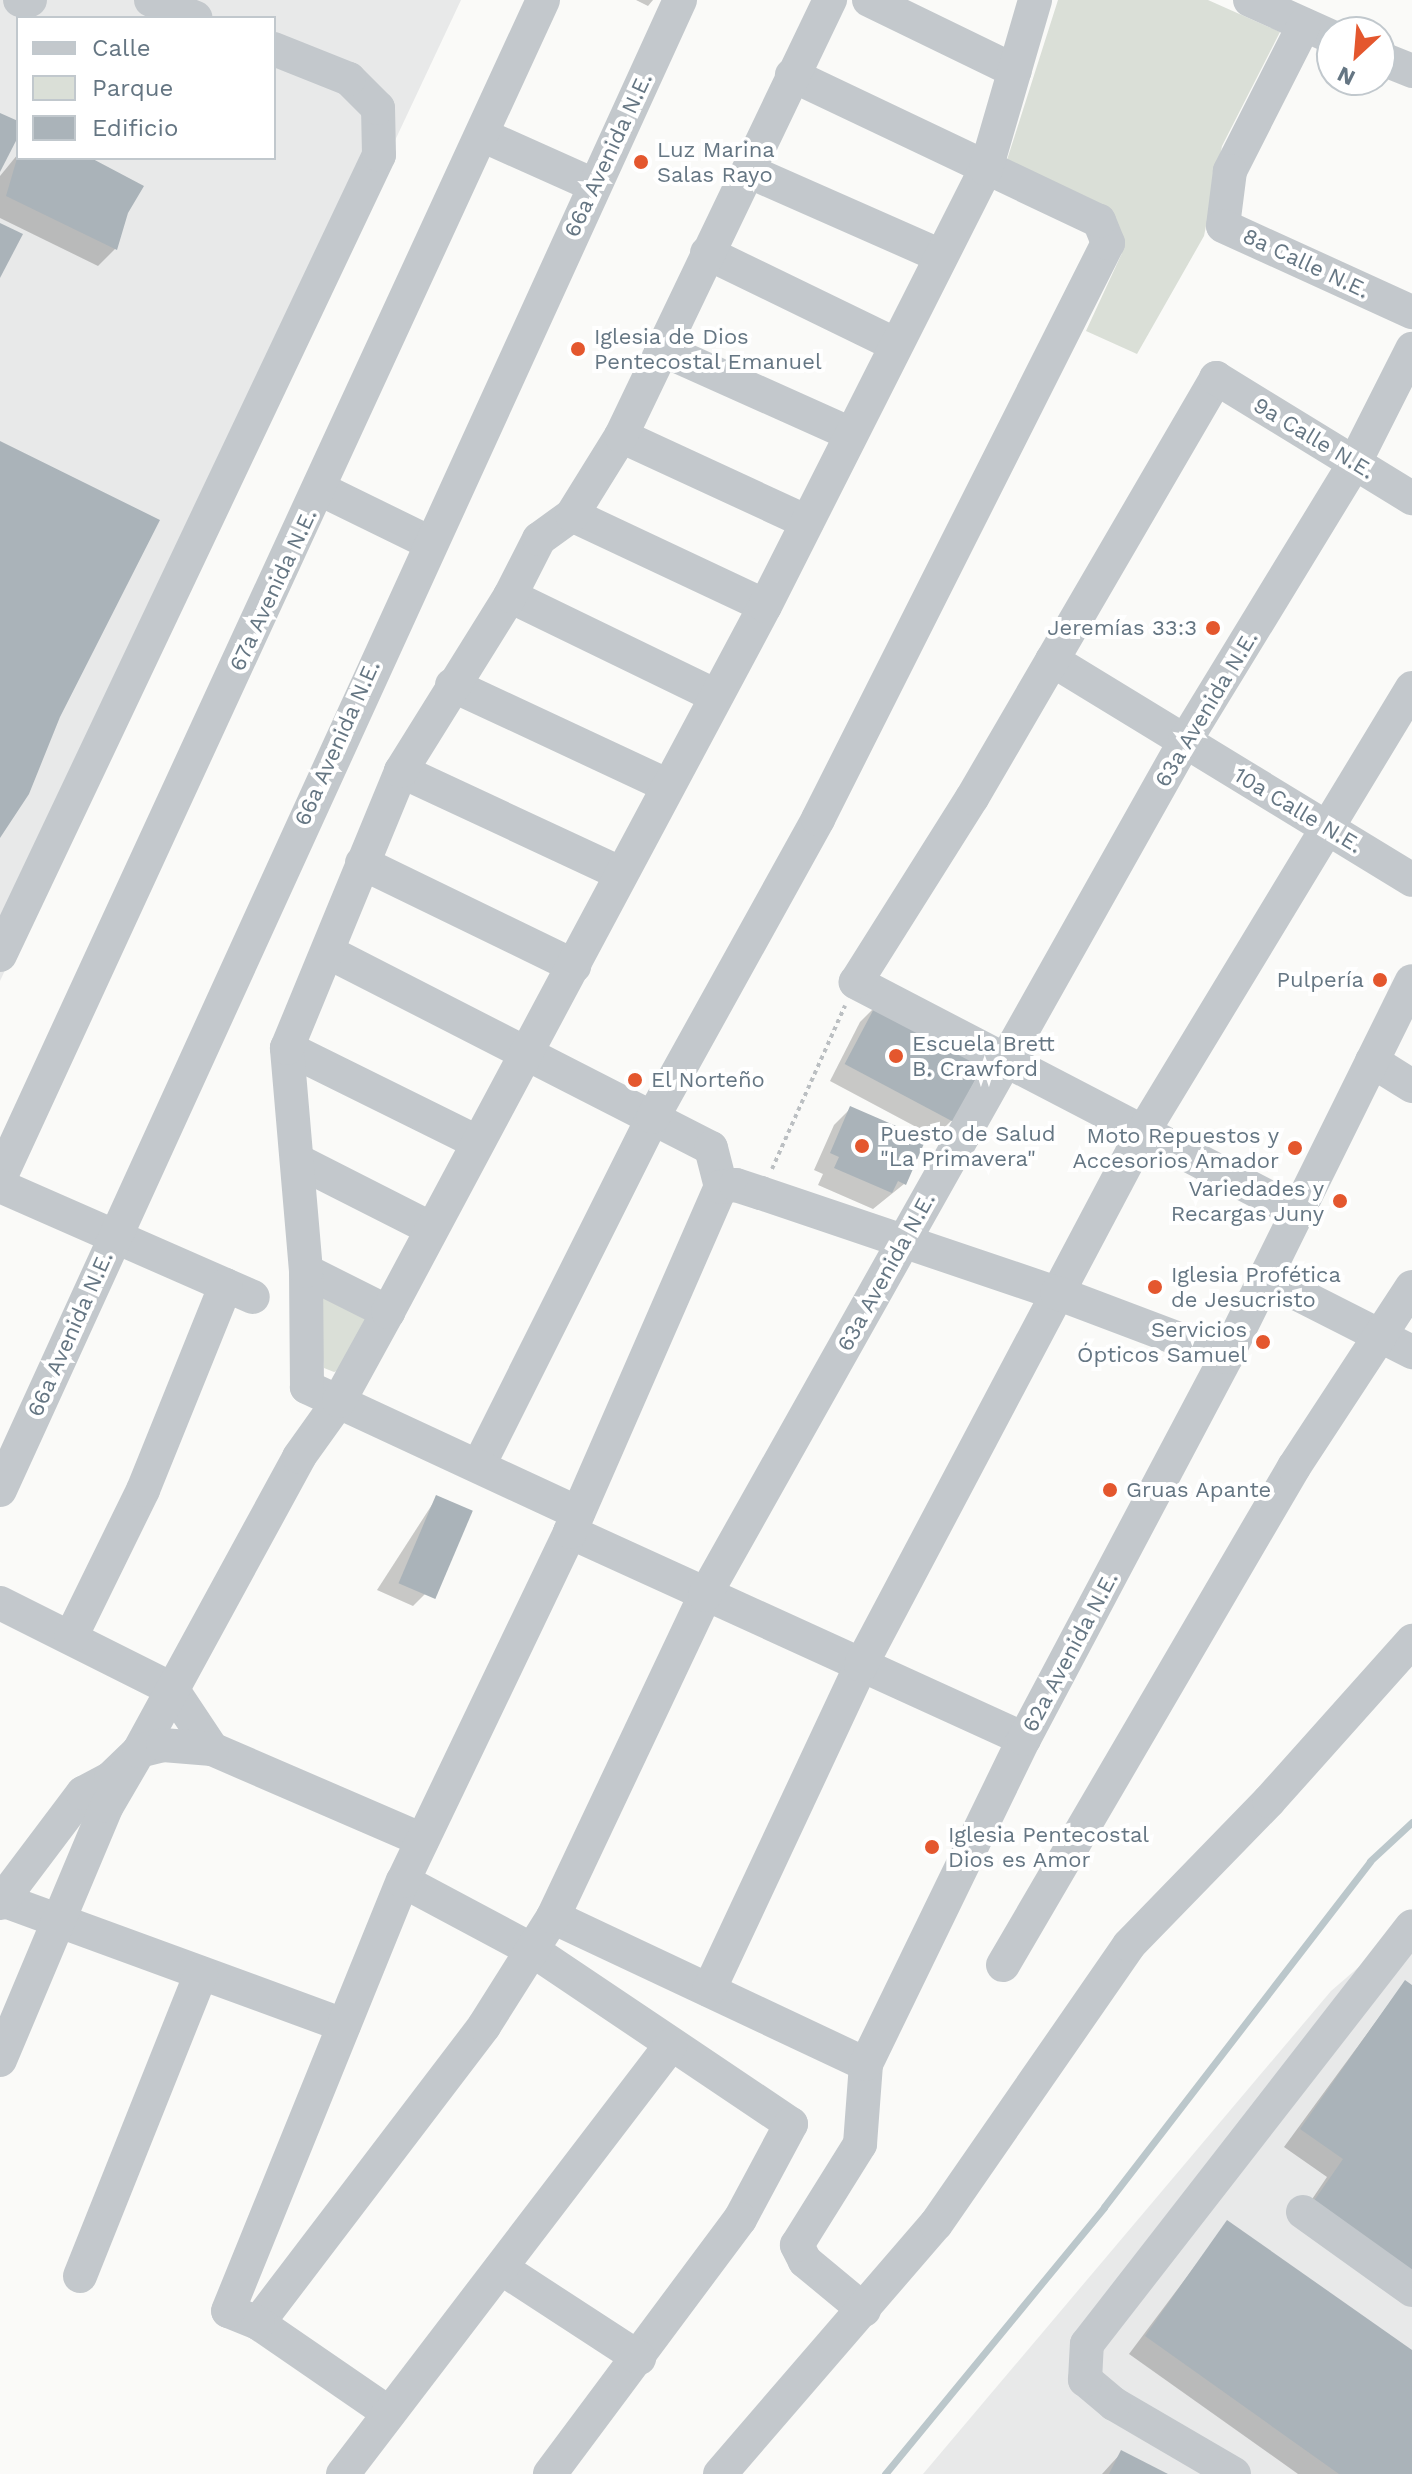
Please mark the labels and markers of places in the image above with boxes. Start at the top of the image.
place label: Luz Marina Salas Rayo [657,136,775,188]
marker: Luz Marina Salas Rayo [632,153,650,171]
place label: Iglesia de Dios Pentecostal Emanuel [594,323,822,374]
marker: Iglesia de Dios Pentecostal Emanuel [569,340,587,358]
place label: Jeremías 33:3 [1047,615,1197,641]
marker: Jeremías 33:3 [1204,619,1222,637]
place label: Pulpería [1277,967,1364,993]
marker: Pulpería [1371,971,1389,989]
place label: Escuela Brett B. Crawford [912,1030,1055,1082]
marker: Escuela Brett B. Crawford [887,1047,905,1065]
place label: El Norteño [651,1067,765,1093]
marker: El Norteño [626,1071,644,1089]
place label: Puesto de Salud "La Primavera" [880,1120,1056,1172]
place label: Moto Repuestos y Accesorios Amador [1072,1122,1279,1174]
marker: Puesto de Salud "La Primavera" [851,1135,873,1157]
marker: Moto Repuestos y Accesorios Amador [1286,1139,1304,1157]
place label: Variedades y Recargas Juny [1170,1175,1324,1226]
marker: Variedades y Recargas Juny [1331,1192,1349,1210]
place label: Iglesia Profética de Jesucristo [1171,1261,1341,1312]
marker: Iglesia Profética de Jesucristo [1146,1278,1164,1296]
place label: Servicios Ópticos Samuel [1077,1316,1247,1368]
marker: Servicios Ópticos Samuel [1254,1333,1272,1351]
place label: Gruas Apante [1126,1477,1272,1503]
marker: Gruas Apante [1101,1481,1119,1499]
place label: Iglesia Pentecostal Dios es Amor [948,1821,1150,1872]
marker: Iglesia Pentecostal Dios es Amor [923,1838,941,1856]

